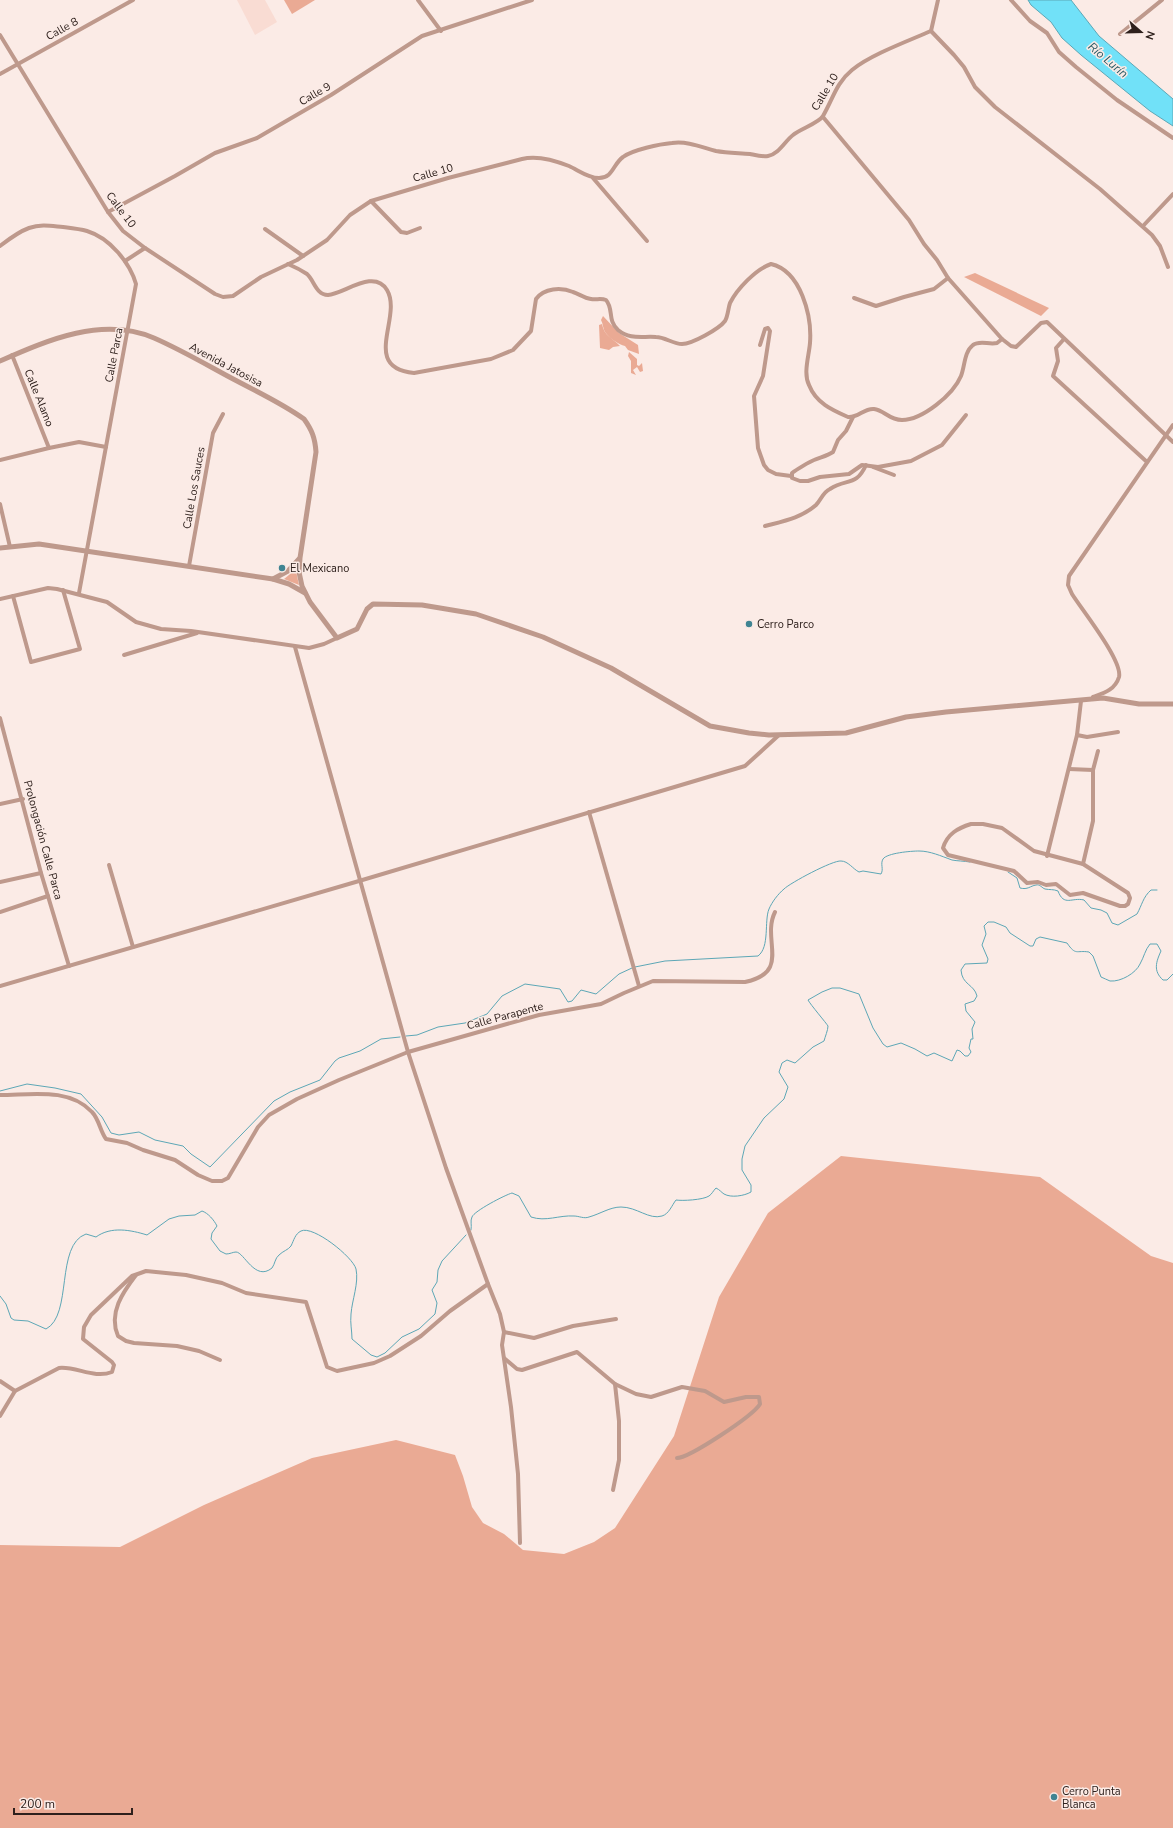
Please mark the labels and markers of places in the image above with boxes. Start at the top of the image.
place label: El Mexicano [290,561,349,576]
marker: El Mexicano [277,563,287,573]
place label: Cerro Parco [757,617,814,632]
marker: Cerro Parco [744,619,754,629]
place label: Cerro Punta Blanca [1062,1784,1121,1812]
marker: Cerro Punta Blanca [1049,1792,1059,1802]

